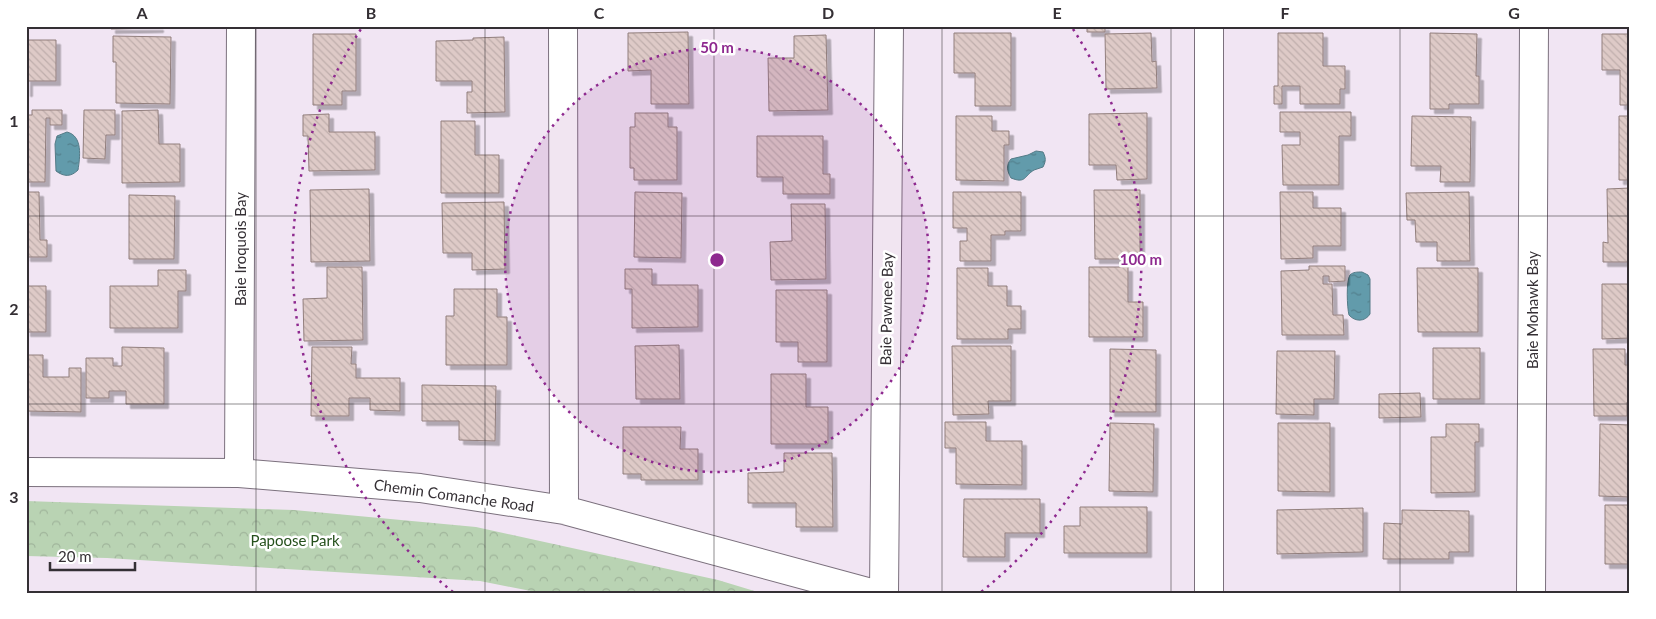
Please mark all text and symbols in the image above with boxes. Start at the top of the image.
text: A [135,3,148,22]
text: B [366,3,376,22]
text: C [594,3,605,22]
text: D [822,3,834,22]
text: E [1052,3,1062,22]
text: F [1280,3,1290,22]
text: G [1508,3,1520,22]
text: 50 m [700,38,734,56]
text: 1 [9,111,19,130]
street label: Baie Iroquois Bay [231,192,249,306]
text: 100 m [1120,250,1162,268]
centre of rings [708,251,726,269]
street label: Baie Mohawk Bay [1523,251,1541,369]
street label: Baie Pawnee Bay [876,252,896,366]
text: 2 [9,299,19,318]
street label: Chemin Comanche Road [373,475,535,515]
text: 3 [9,487,19,506]
park label: Papoose Park [250,531,340,549]
scale bar [50,539,135,571]
text: 20 m [58,547,92,565]

